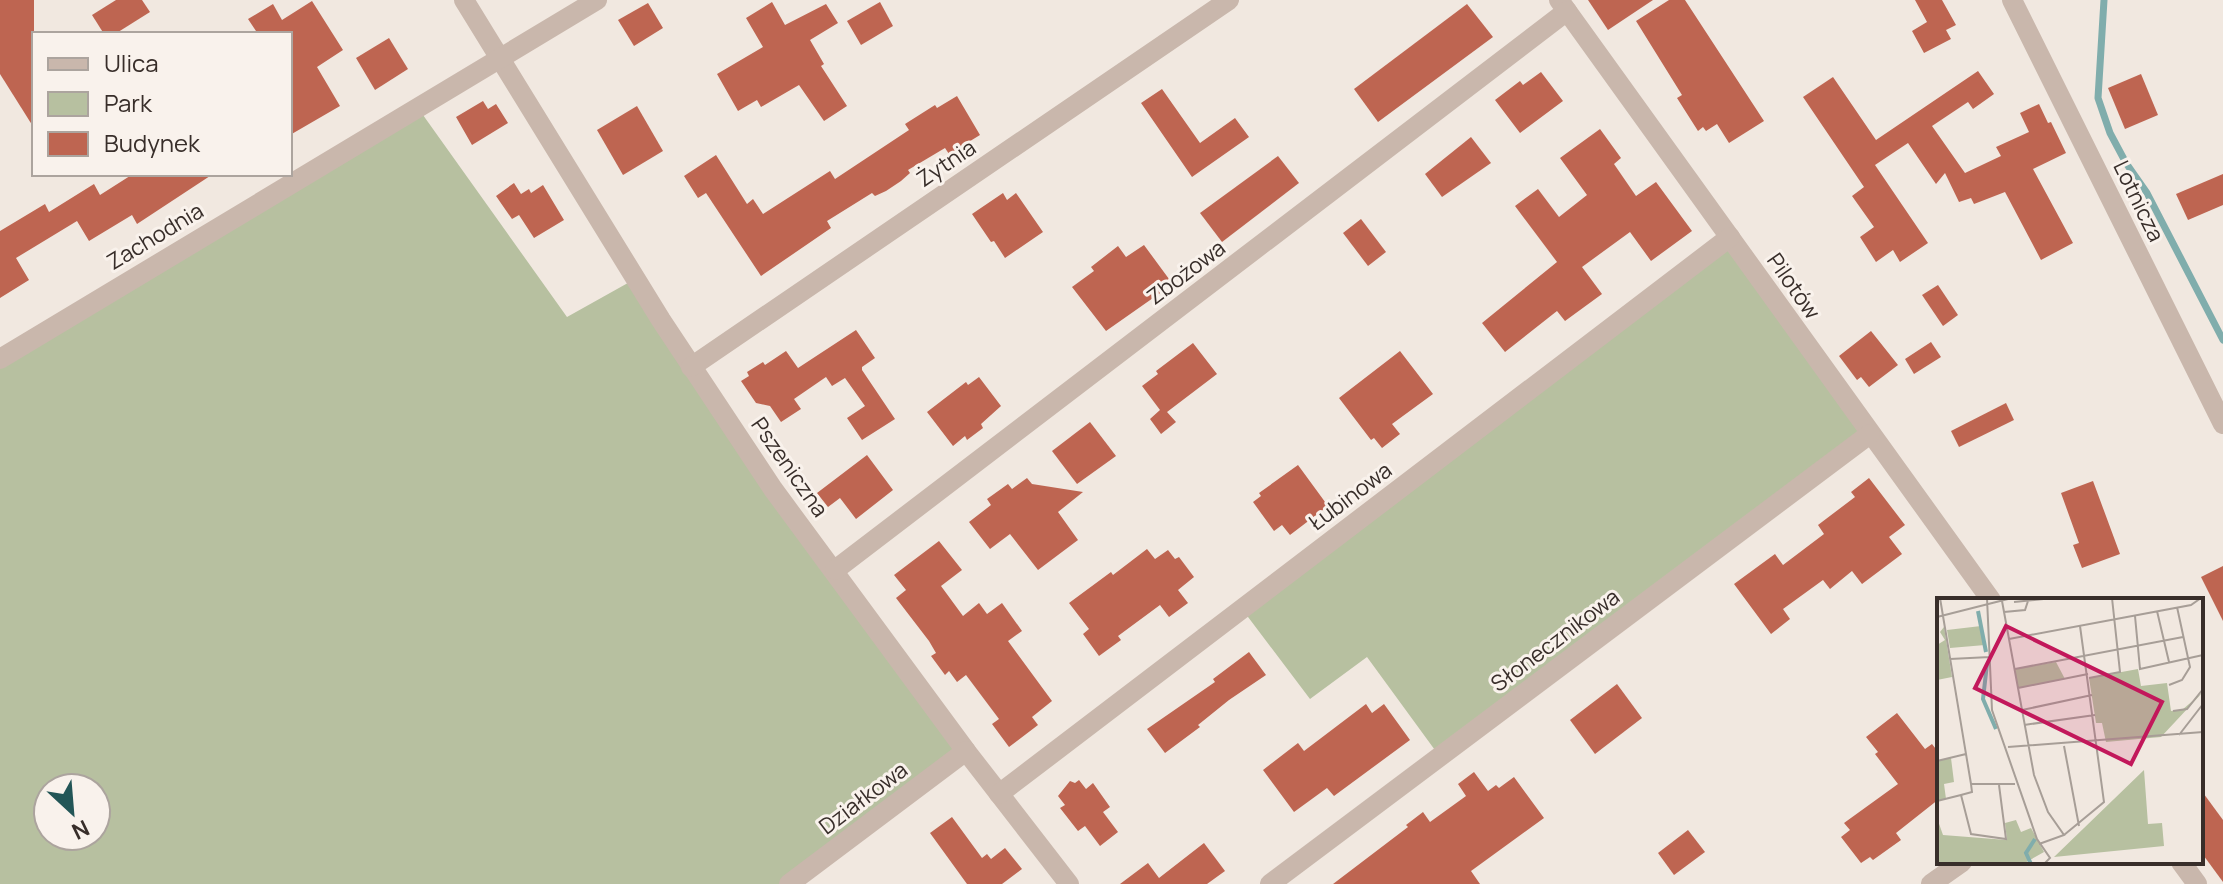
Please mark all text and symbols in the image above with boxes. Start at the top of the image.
legend [32,32,292,176]
text: Ulica [104,46,159,79]
text: Park [104,86,153,119]
text: Budynek [104,126,201,159]
street label: Żytnia [911,132,981,194]
street label: Lotnicza [2107,155,2171,247]
street label: Zachodnia [101,195,209,277]
street label: Zbożowa [1141,233,1231,311]
street label: Pilotów [1760,247,1828,325]
street label: Pszeniczna [745,411,835,523]
street label: Łubinowa [1302,455,1398,537]
street label: Słonecznikowa [1484,582,1626,698]
inset map [1937,598,2203,864]
street label: Działkowa [813,755,913,841]
north arrow [32,772,112,852]
text: N [67,813,94,847]

